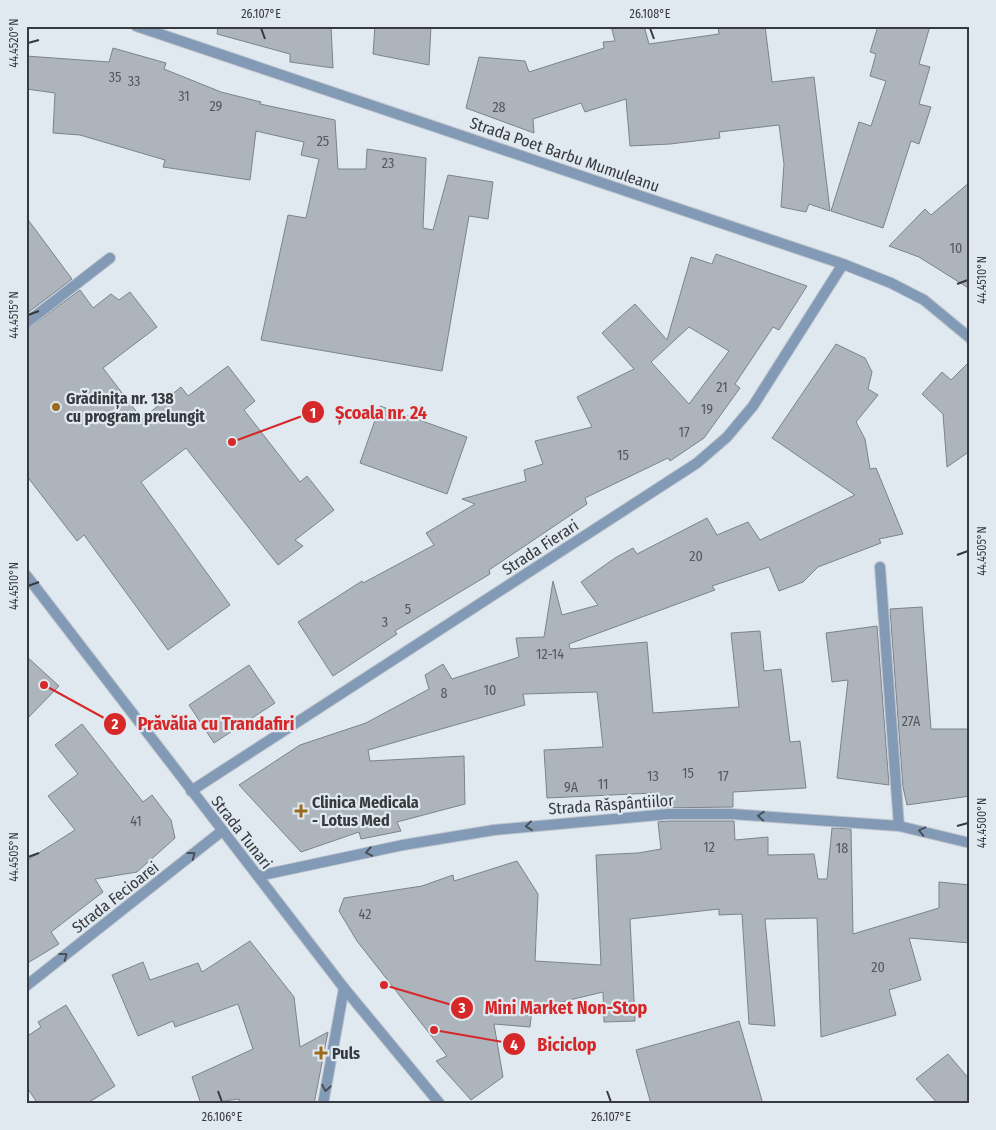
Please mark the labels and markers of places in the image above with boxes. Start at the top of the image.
place label: Grădinița nr. 138 cu program prelungit [66,389,205,426]
callout: Școala nr. 24 [300,396,438,429]
marker: Grădinița nr. 138 cu program prelungit [50,401,62,413]
callout: Prăvălia cu Trandafiri [103,707,304,740]
place label: Clinica Medicala - Lotus Med [312,793,419,830]
marker: Clinica Medicala - Lotus Med [294,804,308,818]
callout: Mini Market Non-Stop [449,991,657,1024]
callout: Biciclop [502,1028,606,1061]
place label: Puls [332,1044,360,1063]
marker: Puls [314,1046,328,1060]

